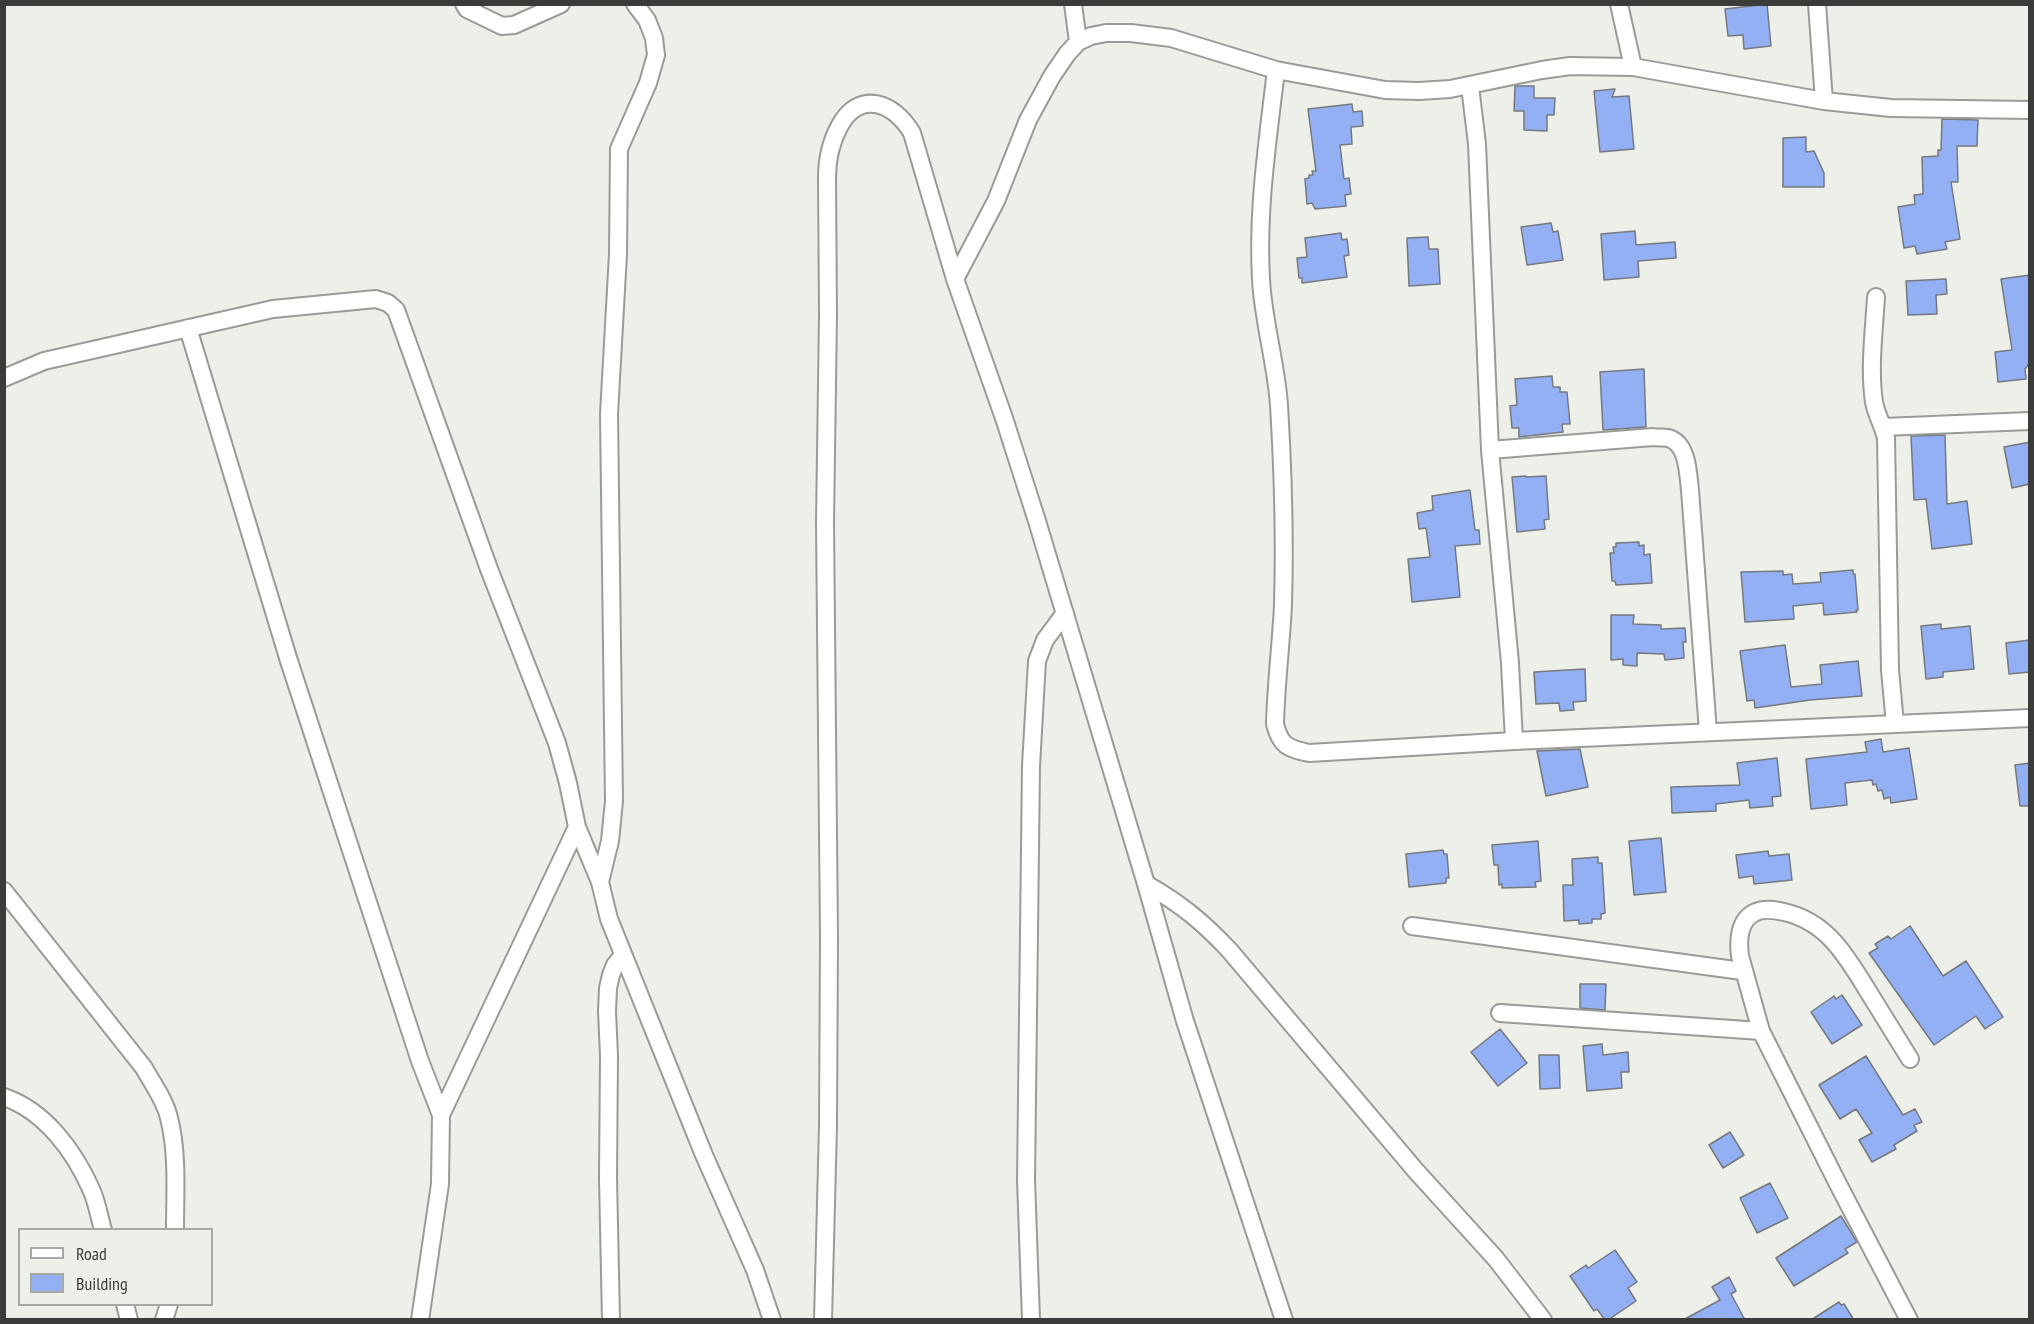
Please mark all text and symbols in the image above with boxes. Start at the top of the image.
legend [18,1228,213,1306]
text: Road [76,1242,107,1265]
text: Building [76,1272,128,1295]

